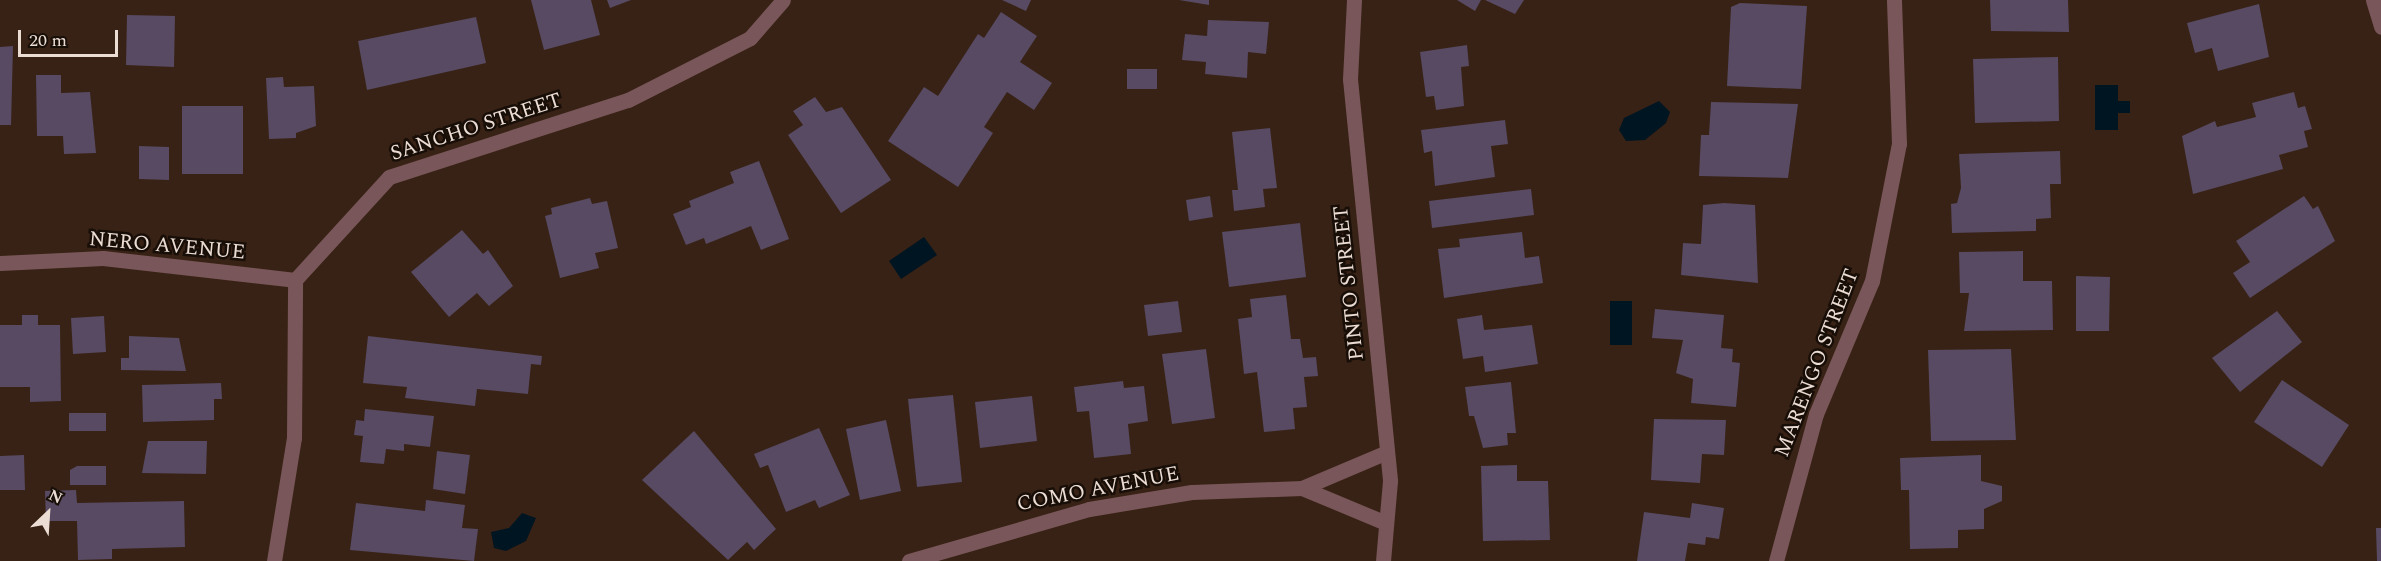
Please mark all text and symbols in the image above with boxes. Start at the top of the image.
scale bar [21,18,122,56]
text: 20 m [29,27,67,54]
street label: SANCHO STREET [387,87,565,167]
street label: PINTO STREET [1328,204,1370,362]
street label: NERO AVENUE [88,227,246,265]
street label: MARENGO STREET [1770,265,1864,461]
street label: COMO AVENUE [1015,461,1181,517]
north arrow [18,483,78,543]
text: N [45,483,67,510]

